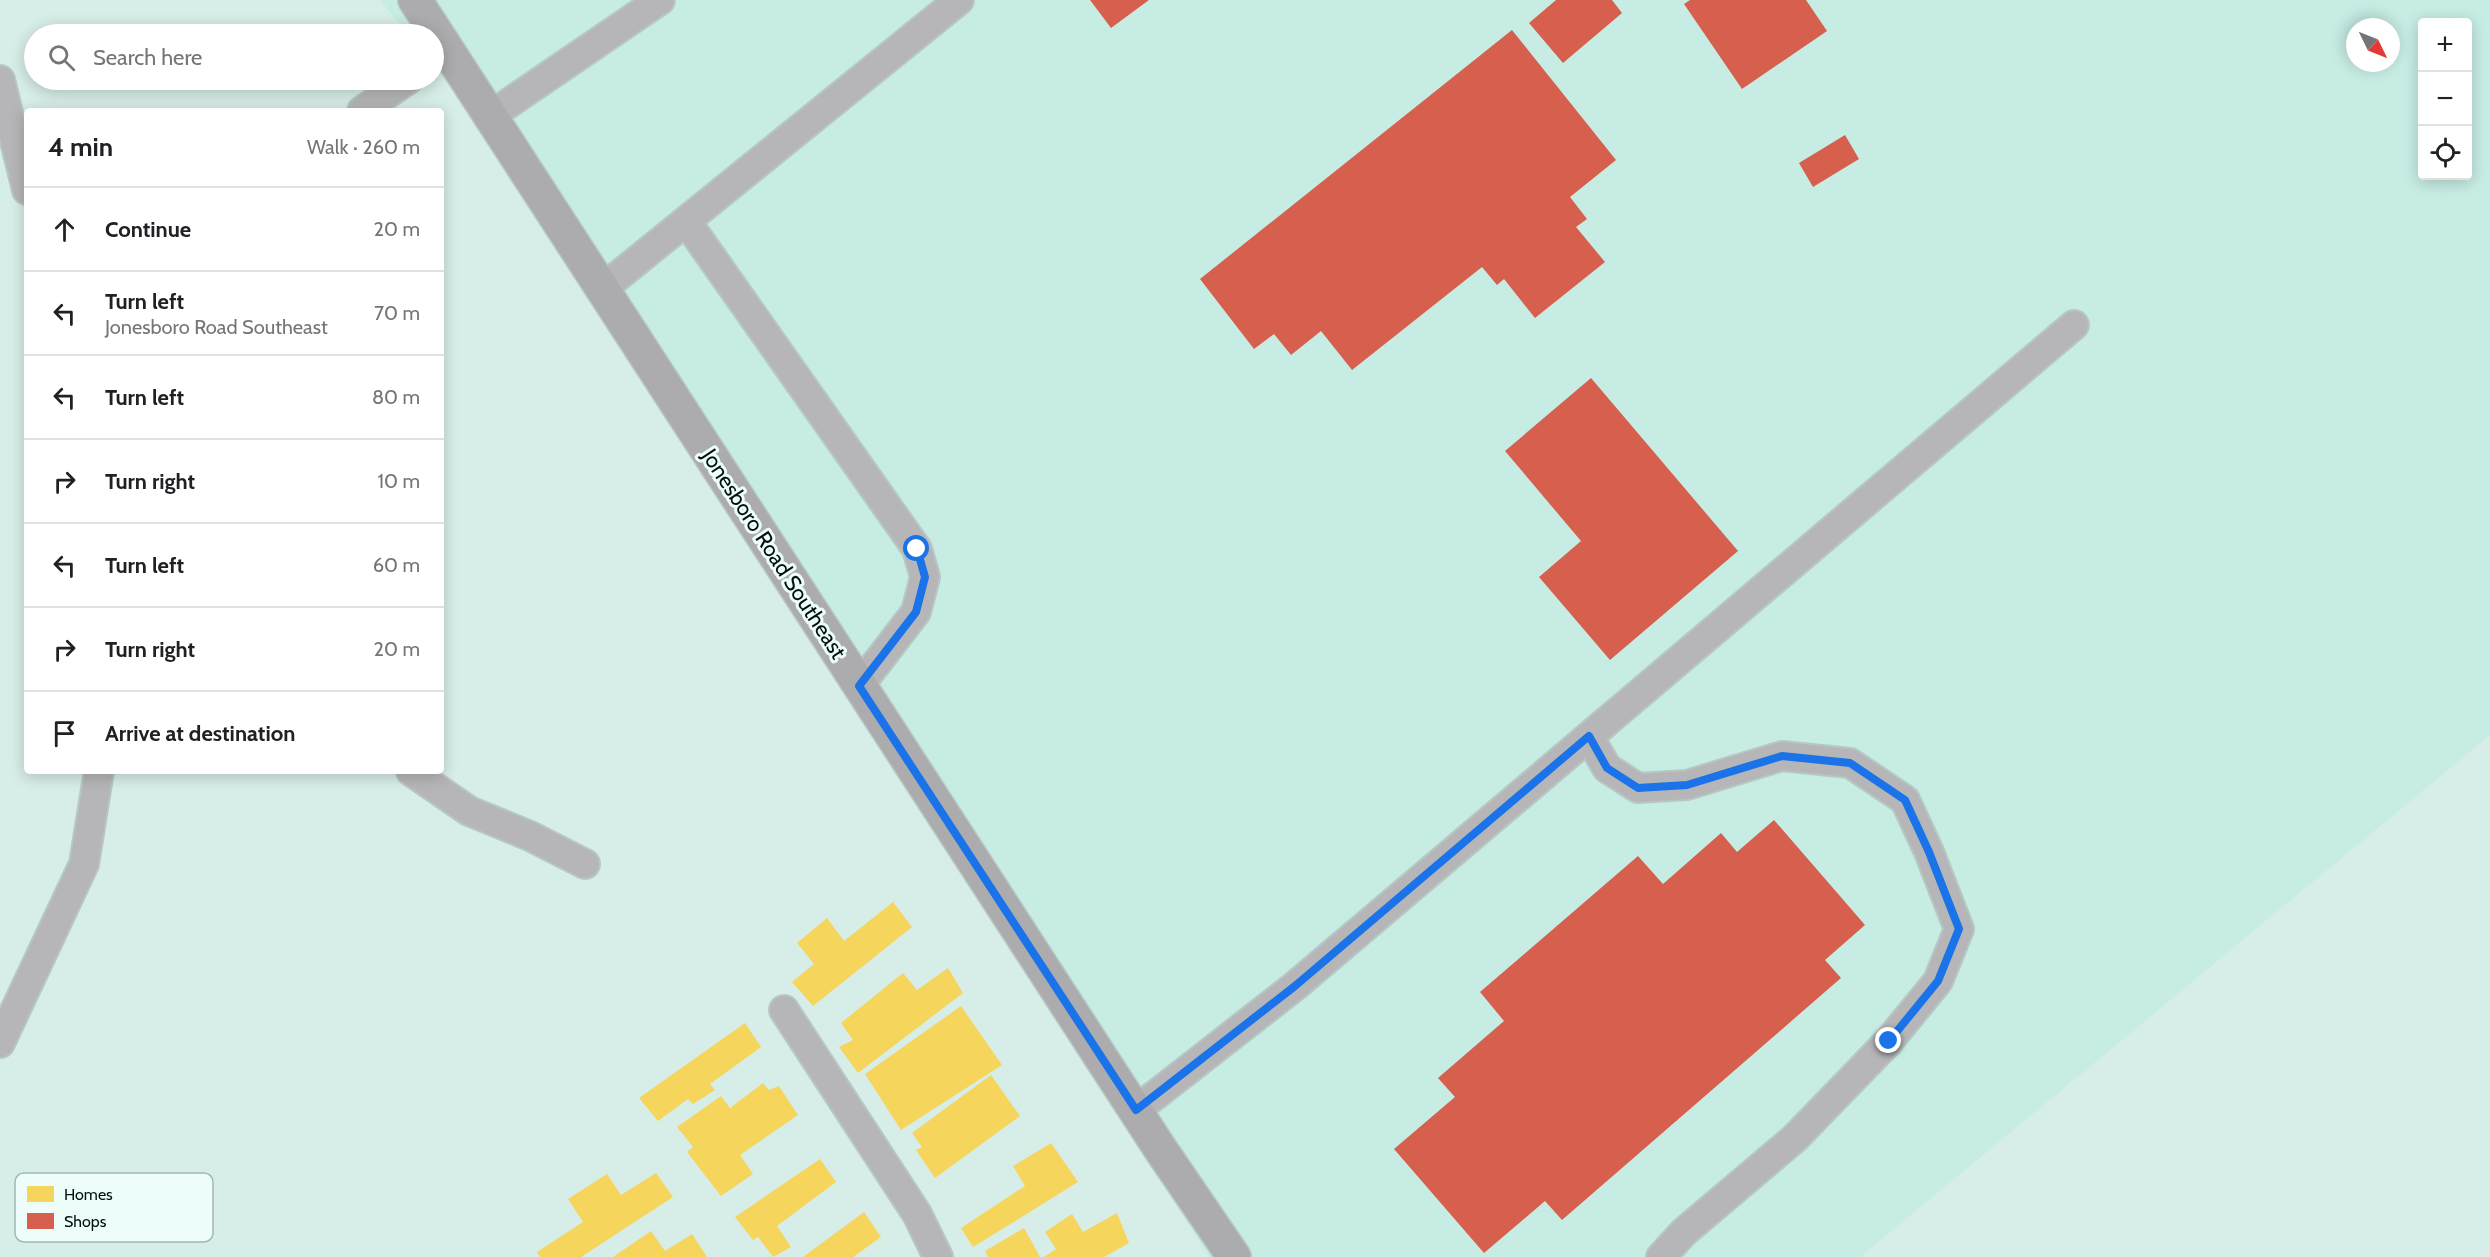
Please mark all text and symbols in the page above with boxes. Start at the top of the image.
north arrow [2346,18,2400,72]
map controls [2418,18,2472,180]
button: + [2418,18,2472,72]
search box [24,24,444,90]
icon: search [45,41,78,74]
text: Search here [93,44,202,71]
button: − [2418,72,2472,126]
button: locate [2418,126,2472,180]
text: 4 min [48,131,113,163]
text: Walk · 260 m [307,135,420,159]
icon: ahead [48,213,81,246]
text: Continue [105,216,191,243]
text: 20 m [374,217,420,241]
text: Turn left [105,288,184,315]
icon: left [48,297,81,330]
text: 70 m [374,301,420,325]
text: Jonesboro Road Southeast [105,315,328,339]
icon: left [48,381,81,414]
text: Turn left [105,384,184,411]
text: 80 m [372,385,420,409]
street label: Jonesboro Road Southeast [695,443,852,665]
icon: right [48,465,81,498]
text: Turn right [105,468,195,495]
text: 10 m [377,469,420,493]
route start [903,535,929,561]
icon: left [48,549,81,582]
text: Turn left [105,552,184,579]
text: 60 m [373,553,420,577]
icon: right [48,633,81,666]
text: Turn right [105,636,195,663]
text: 20 m [374,637,420,661]
icon: arrive [48,717,81,750]
text: Arrive at destination [105,720,295,747]
route end [1875,1027,1901,1053]
legend [15,1173,213,1242]
text: Homes [64,1185,113,1204]
text: Shops [64,1212,107,1231]

